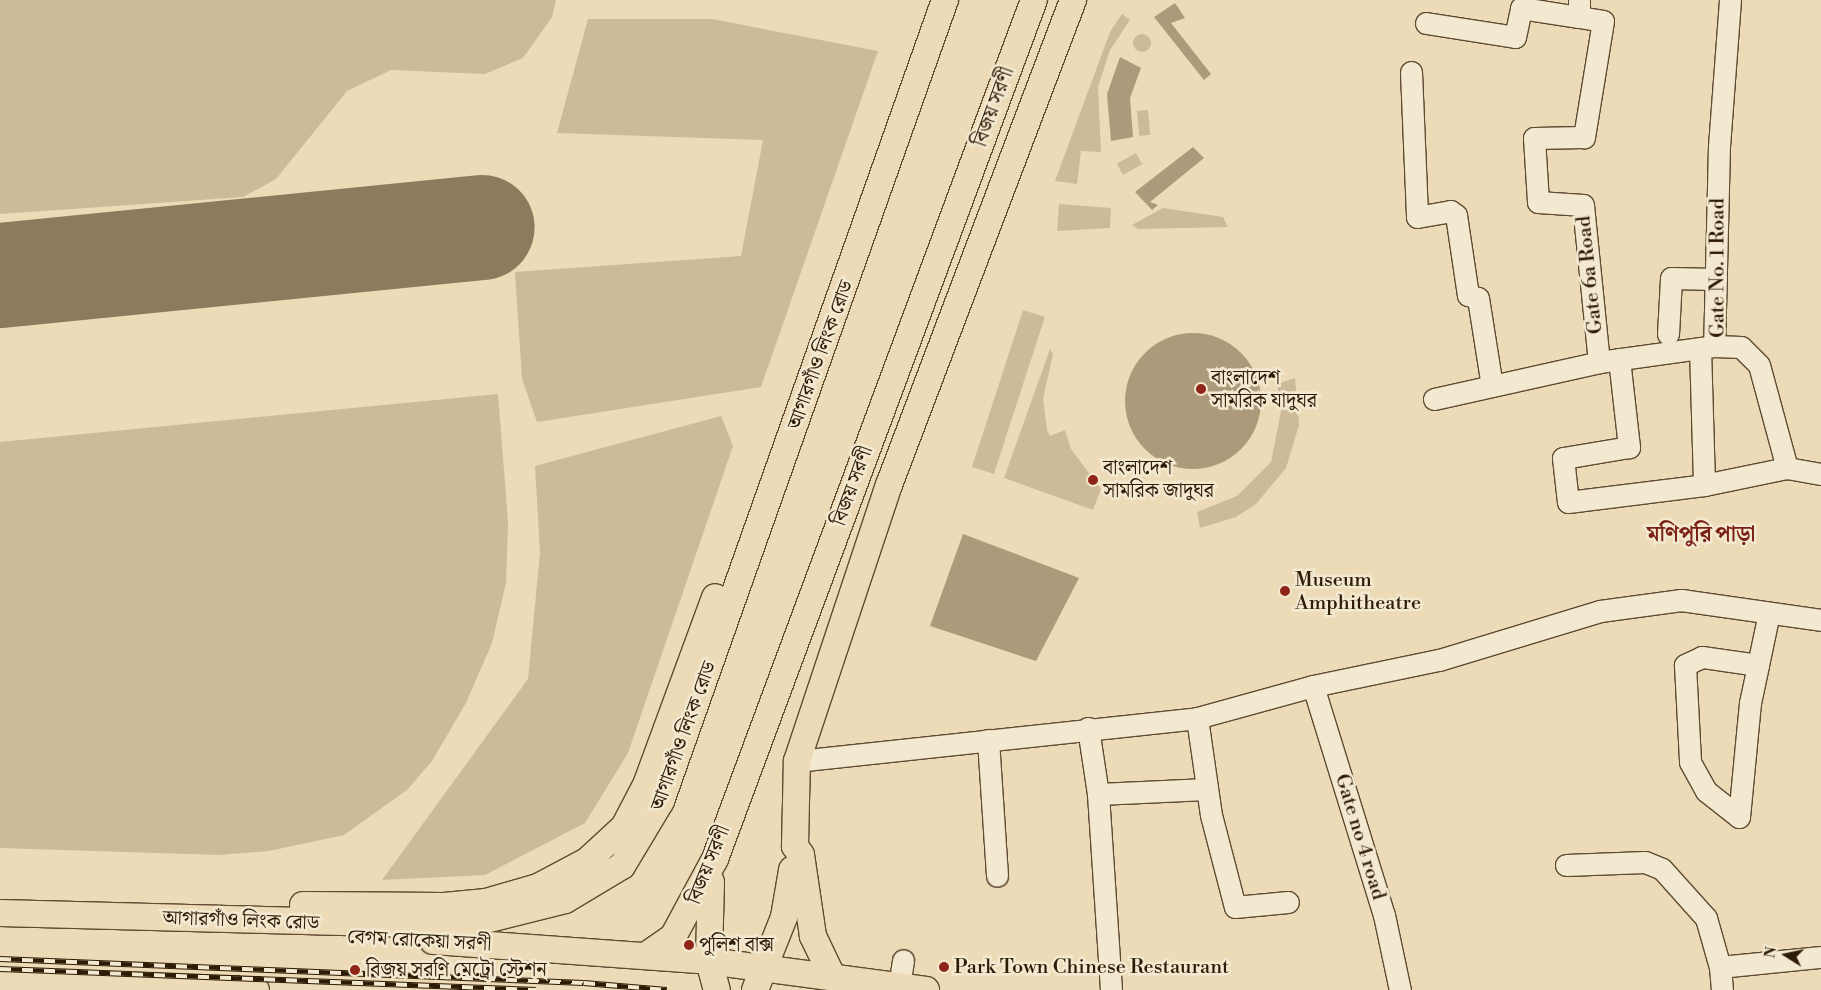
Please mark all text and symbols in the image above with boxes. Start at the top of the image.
street label: বিজয় সরণী [969,64,1019,150]
street label: Gate No. 1 Road [1706,198,1730,338]
street label: Gate 6a Road [1572,215,1608,335]
street label: আগারগাঁও লিংক রোড [783,277,859,433]
place label: বাংলাদেশ সামরিক যাদুঘর [1211,366,1317,413]
marker: বাংলাদেশ সামরিক যাদুঘর [1195,383,1207,395]
street label: বিজয় সরণী [828,443,878,529]
place label: বাংলাদেশ সামরিক জাদুঘর [1103,456,1214,503]
marker: বাংলাদেশ সামরিক জাদুঘর [1087,474,1099,486]
district label: মণিপুরি পাড়া [1647,522,1755,548]
place label: Museum Amphitheatre [1295,568,1421,615]
marker: Museum Amphitheatre [1279,585,1291,597]
street label: আগারগাঁও লিংক রোড [646,658,722,814]
street label: Gate no 4 road [1329,771,1391,903]
street label: বিজয় সরণী [682,822,736,908]
street label: আগারগাঁও লিংক রোড [162,906,320,936]
street label: বেগম রোকেয়া সরণী [346,925,492,957]
north arrow [1761,930,1811,980]
place label: পুলিশ বাক্স [699,933,774,957]
marker: পুলিশ বাক্স [683,939,695,951]
text: N [1761,945,1781,959]
place label: Park Town Chinese Restaurant [954,955,1229,979]
place label: বিজয় সরণি মেট্রো স্টেশন [366,958,547,982]
marker: Park Town Chinese Restaurant [938,961,950,973]
marker: বিজয় সরণি মেট্রো স্টেশন [348,963,362,977]

